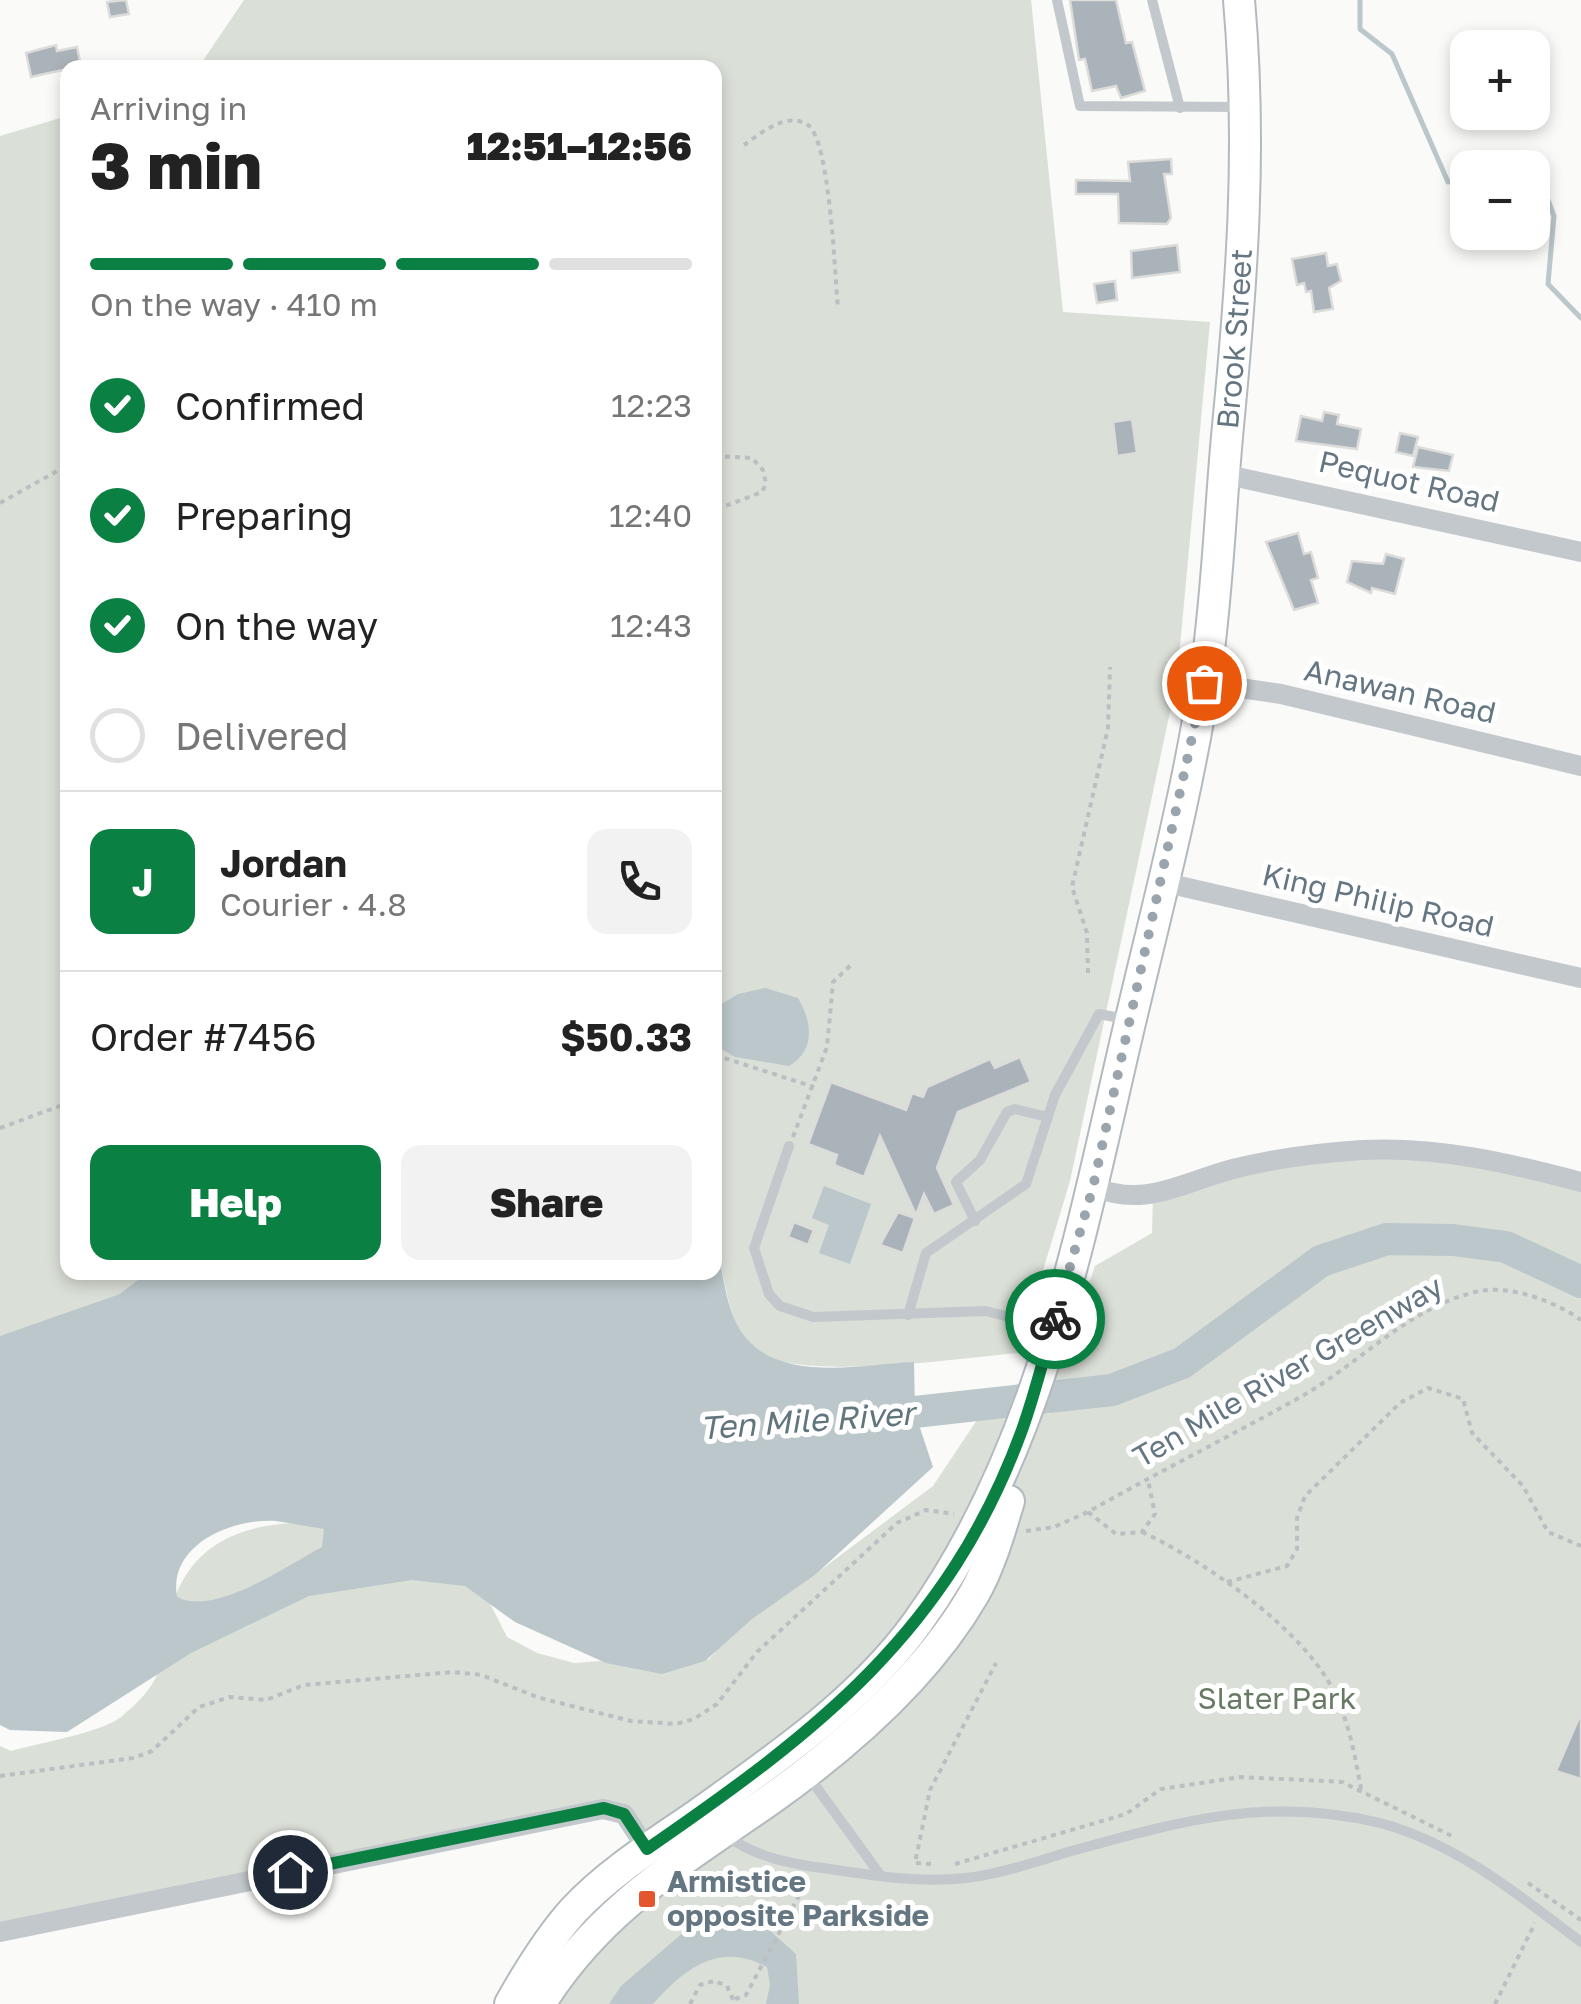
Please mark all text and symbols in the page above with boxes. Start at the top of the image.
map controls [1450,30,1550,250]
button: + [1450,30,1550,130]
text: Arriving in [90,89,247,127]
text: 12:51–12:56 [467,123,692,168]
text: 3 min [90,125,262,203]
button: − [1450,150,1550,250]
street label: Brook Street [1209,248,1259,431]
text: On the way · 410 m [90,285,378,323]
icon: check [90,378,145,433]
text: Confirmed [175,383,365,428]
text: 12:23 [611,386,692,424]
street label: Pequot Road [1315,443,1503,519]
icon: check [90,488,145,543]
text: Preparing [175,493,353,538]
text: 12:40 [609,496,692,534]
icon: check [90,598,145,653]
text: On the way [175,603,378,648]
text: 12:43 [610,606,692,644]
pin [1162,641,1247,726]
street label: Anawan Road [1301,652,1499,731]
icon: bag [1177,656,1232,711]
text: Delivered [175,713,348,758]
button: phone [587,829,692,934]
text: Jordan [220,840,347,885]
street label: King Philip Road [1259,856,1497,944]
text: J [132,859,153,904]
text: Courier · 4.8 [220,885,407,923]
text: Order #7456 [90,1014,316,1059]
text: $50.33 [560,1014,692,1059]
button: Help [90,1145,381,1260]
button: Share [401,1145,692,1260]
street label: Ten Mile River Greenway [1127,1268,1449,1474]
courier [1005,1269,1105,1369]
icon: bike [1028,1292,1083,1347]
water label: Ten Mile River [699,1393,920,1446]
park label: Slater Park [1198,1680,1357,1716]
pin [248,1830,333,1915]
icon: home [263,1845,318,1900]
place label: Armistice opposite Parkside [667,1863,929,1933]
marker: Armistice opposite Parkside [636,1888,658,1910]

